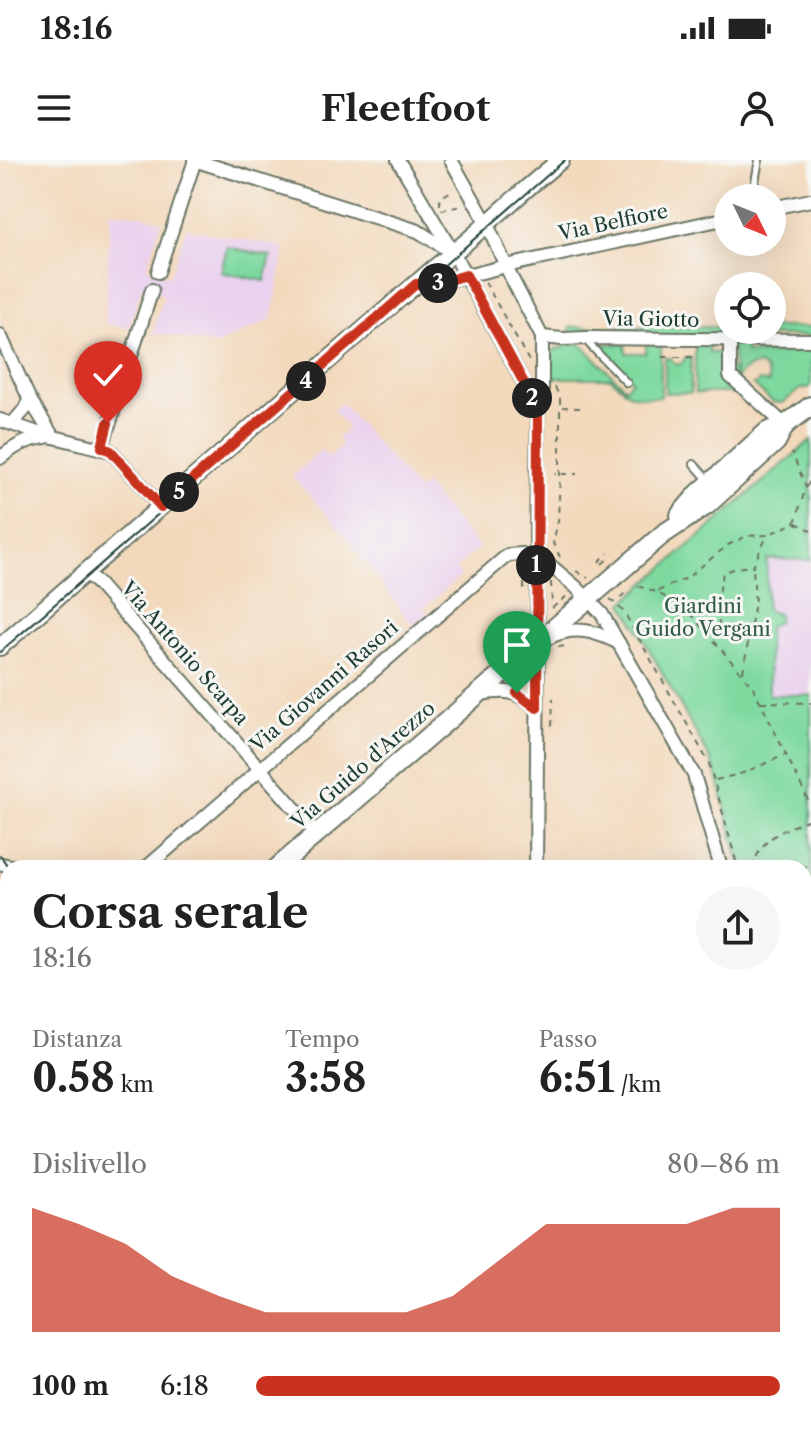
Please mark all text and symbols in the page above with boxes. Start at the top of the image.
text: 18:16 [40,10,112,47]
icon: menu [32,86,76,130]
text: Fleetfoot [321,86,490,130]
icon: person [735,86,779,130]
north arrow [714,184,786,256]
map controls [714,184,786,344]
street label: Via Belfiore [555,199,670,246]
pin: 3 [418,263,458,303]
text: 3 [432,269,444,296]
button: locate [714,272,786,344]
street label: Via Giotto [601,306,700,332]
pin [74,341,142,423]
icon: check [86,353,130,397]
pin: 4 [286,361,326,401]
text: 4 [299,367,313,394]
pin: 2 [512,378,552,418]
text: 2 [526,384,539,411]
pin: 5 [159,472,199,512]
text: 5 [173,478,185,505]
pin: 1 [516,545,556,585]
text: 1 [531,551,541,578]
street label: Via Antonio Scarpa [115,575,254,730]
park label: Giardini Guido Vergani [635,594,771,641]
pin [483,611,551,693]
street label: Via Giovanni Rasori [244,615,403,757]
icon: arrive [495,623,539,667]
street label: Via Guido d'Arezzo [285,696,440,835]
text: Corsa serale [32,885,308,939]
button: share [696,886,780,970]
text: 18:16 [32,942,92,974]
text: Distanza [32,1026,122,1053]
text: Tempo [285,1026,360,1053]
text: Passo [539,1026,597,1053]
text: 0.58 [32,1053,115,1102]
text: 3:58 [285,1053,367,1102]
text: 6:51 [539,1053,615,1102]
text: km [115,1071,154,1098]
text: /km [615,1071,662,1098]
text: Dislivello [32,1148,147,1180]
text: 80–86 m [667,1148,780,1180]
text: 100 m [32,1370,109,1402]
text: 6:18 [160,1370,209,1402]

